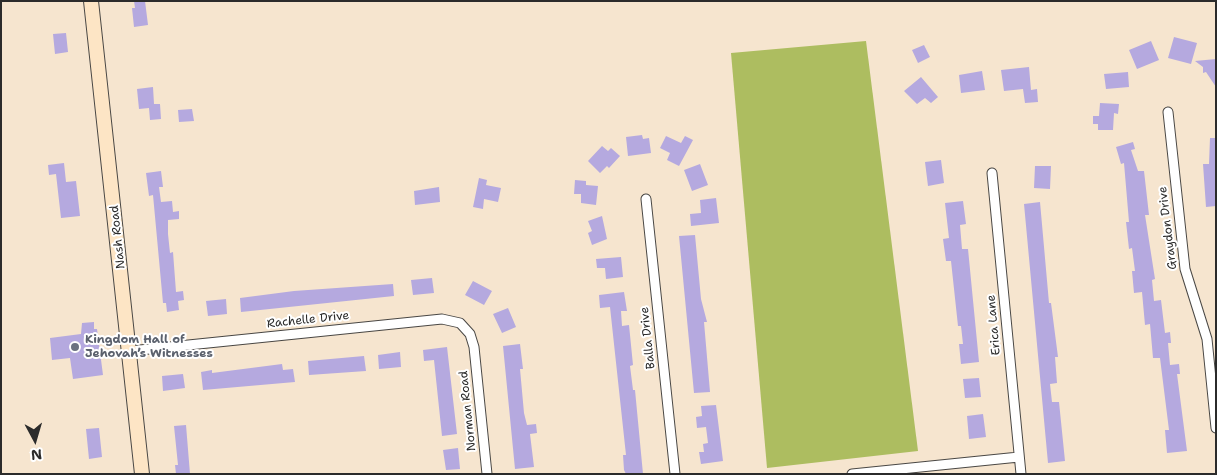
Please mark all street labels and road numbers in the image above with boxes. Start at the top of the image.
street label: Graydon Drive [1156,186,1180,270]
street label: Nash Road [107,204,129,270]
street label: Erica Lane [984,294,1004,356]
street label: Balla Drive [638,306,658,370]
street label: Rachelle Drive [266,309,350,331]
street label: Norman Road [457,370,479,452]

